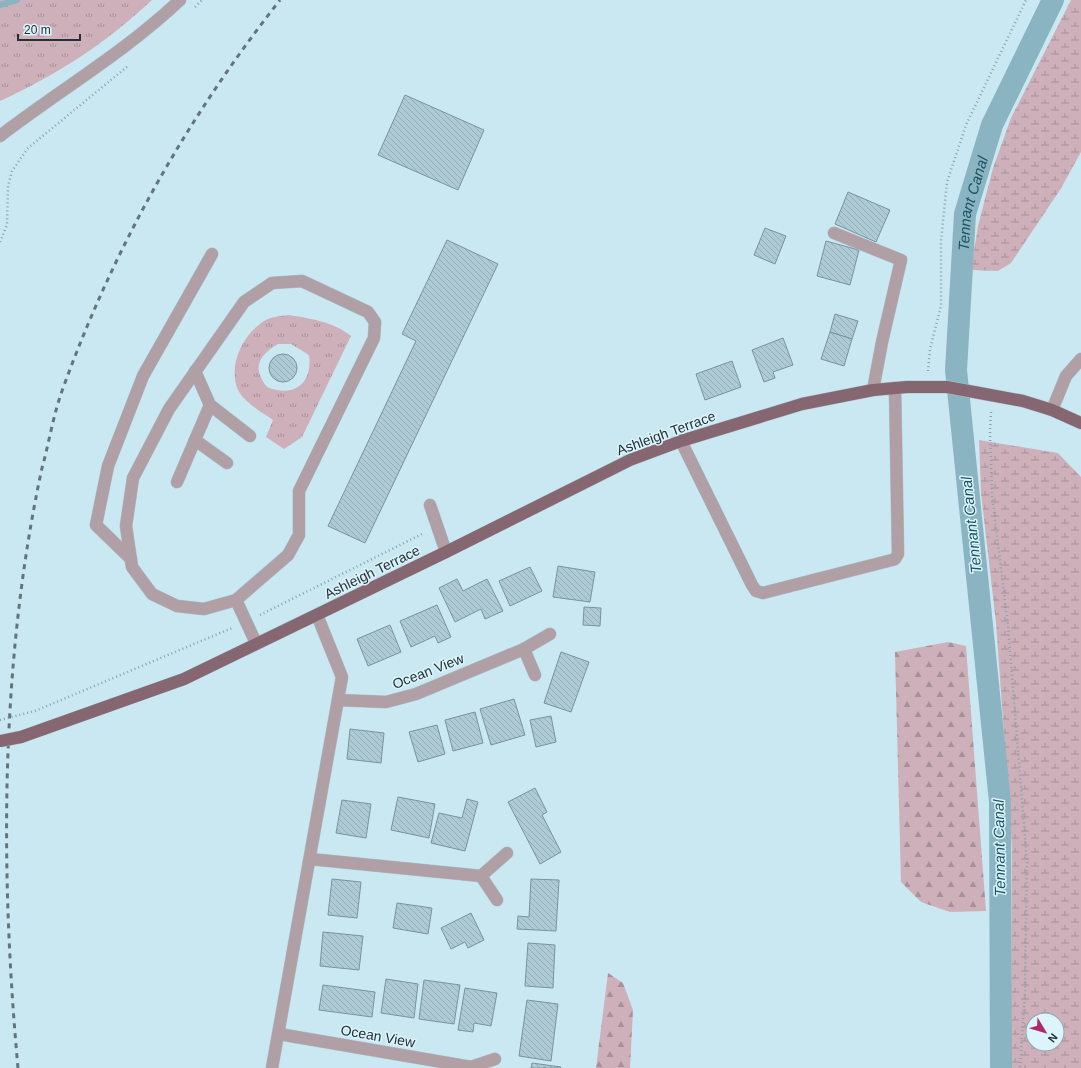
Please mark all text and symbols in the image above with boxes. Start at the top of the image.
scale bar [18,16,80,42]
text: 20 m [24,23,51,37]
water label: Tennant Canal [954,153,991,251]
street label: Ashleigh Terrace [614,408,718,458]
water label: Tennant Canal [957,475,985,574]
street label: Ashleigh Terrace [322,542,422,602]
street label: Ocean View [390,650,467,692]
water label: Tennant Canal [990,799,1008,897]
north arrow [1025,1012,1065,1052]
street label: Ocean View [340,1022,417,1051]
text: N [1046,1031,1060,1045]

